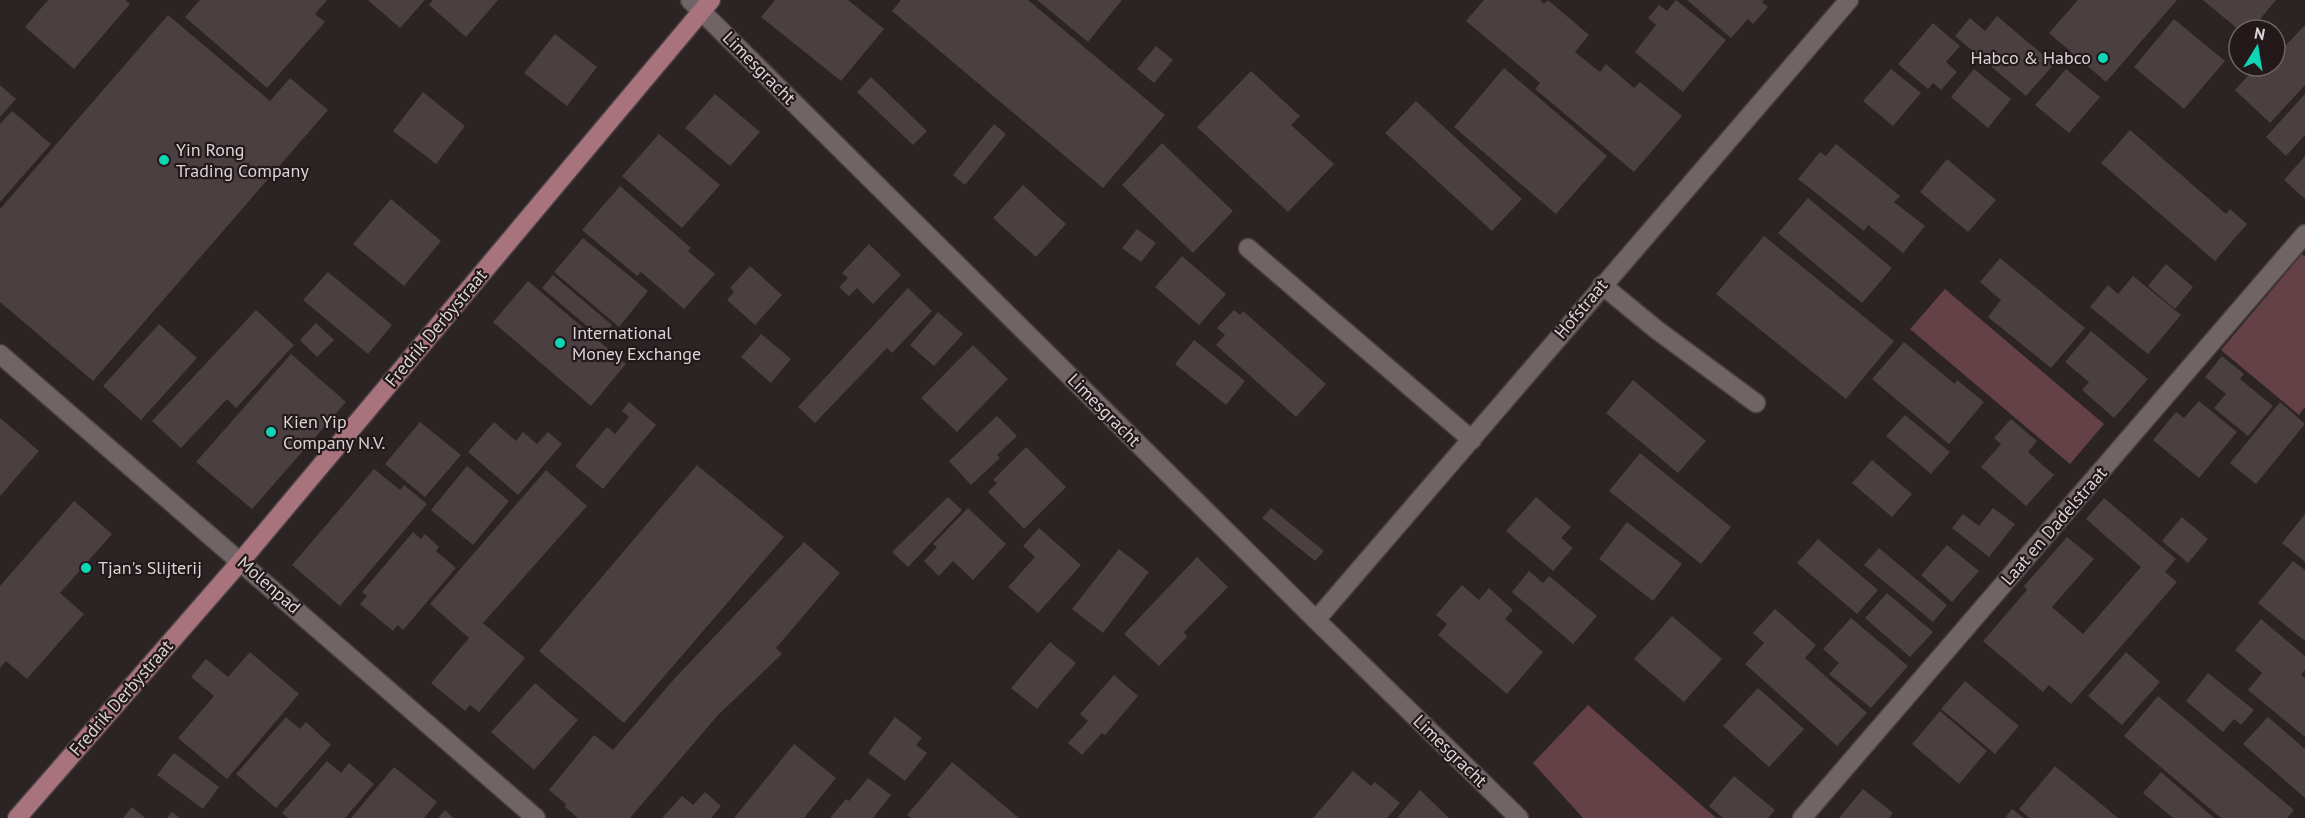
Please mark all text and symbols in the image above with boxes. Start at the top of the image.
north arrow [2227,18,2287,78]
text: N [2253,22,2267,44]
street label: Limesgracht [718,26,801,109]
place label: Habco & Habco [1971,46,2091,69]
marker: Habco & Habco [2096,51,2110,65]
place label: Yin Rong Trading Company [176,138,309,182]
marker: Yin Rong Trading Company [157,153,171,167]
street label: Fredrik Derbystraat [380,264,492,391]
street label: Hofstraat [1549,274,1612,343]
place label: International Money Exchange [572,321,701,365]
marker: International Money Exchange [553,336,567,350]
street label: Limesgracht [1063,368,1146,451]
place label: Kien Yip Company N.V. [283,410,385,454]
marker: Kien Yip Company N.V. [264,425,278,439]
street label: Laat en Dadelstraat [1996,462,2112,590]
street label: Molenpad [233,551,306,618]
place label: Tjan's Slijterij [98,556,202,579]
marker: Tjan's Slijterij [79,561,93,575]
street label: Fredrik Derbystraat [64,635,177,761]
street label: Limesgracht [1408,710,1492,792]

